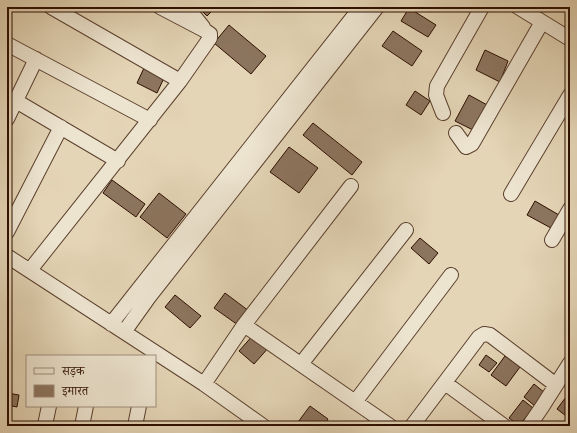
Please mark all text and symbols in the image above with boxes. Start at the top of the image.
legend [26,355,156,407]
text: सड़क [61,364,86,378]
text: इमारत [61,384,89,398]

